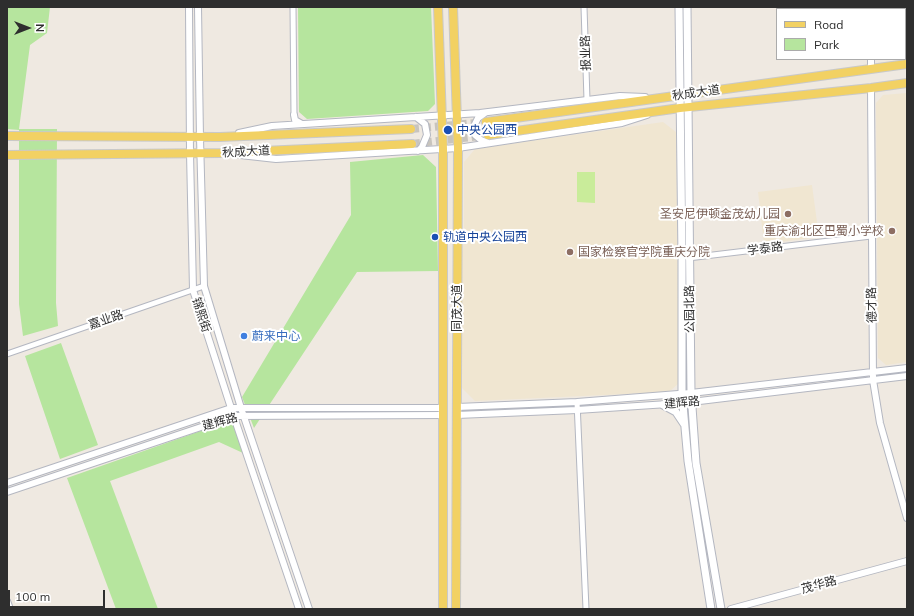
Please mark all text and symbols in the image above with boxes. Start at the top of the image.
north arrow [8,8,48,48]
legend [776,8,906,60]
text: Road [814,17,843,32]
text: N [33,24,47,32]
street label: 报业路 [578,35,594,71]
text: Park [814,37,839,52]
street label: 秋成大道 [671,83,721,103]
place label: 中央公园西 [457,123,517,137]
marker: 中央公园西 [442,124,454,136]
street label: 秋成大道 [222,144,270,160]
place label: 圣安尼伊顿金茂幼儿园 [660,207,780,221]
marker: 圣安尼伊顿金茂幼儿园 [783,209,793,219]
place label: 重庆渝北区巴蜀小学校 [764,224,884,238]
marker: 重庆渝北区巴蜀小学校 [887,226,897,236]
place label: 轨道中央公园西 [443,230,527,244]
marker: 轨道中央公园西 [430,232,440,242]
street label: 学泰路 [746,240,784,258]
place label: 国家检察官学院重庆分院 [578,245,710,259]
marker: 国家检察官学院重庆分院 [565,247,575,257]
street label: 同茂大道 [450,284,464,332]
street label: 公园北路 [682,285,698,333]
street label: 德才路 [864,287,880,323]
street label: 锦熙街 [189,296,213,334]
street label: 嘉业路 [87,307,125,333]
place label: 蔚来中心 [252,329,300,343]
marker: 蔚来中心 [239,331,249,341]
street label: 建辉路 [663,394,701,412]
street label: 建辉路 [201,410,239,434]
street label: 茂华路 [800,573,838,597]
scale bar [10,582,107,608]
text: 100 m [15,589,50,604]

